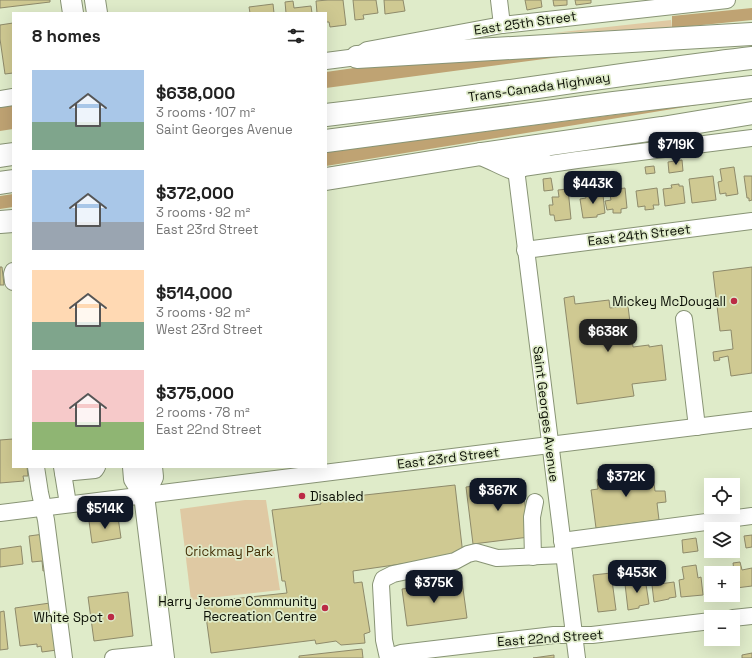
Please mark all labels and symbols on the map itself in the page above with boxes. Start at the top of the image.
street label: East 25th Street [473,7,577,39]
street label: Trans-Canada Highway [467,69,611,105]
pin: $719K [648,132,704,166]
pin: $443K [565,171,621,205]
street label: East 24th Street [587,220,691,250]
place label: Mickey McDougall [612,293,726,310]
marker: Mickey McDougall [729,296,739,306]
pin: $638K [580,319,636,353]
street label: Saint Georges Avenue [529,345,563,483]
street label: East 23rd Street [396,443,500,473]
pin: $372K [598,464,654,498]
pin: $367K [470,478,526,512]
place label: Disabled [310,488,364,505]
marker: Disabled [297,491,307,501]
pin: $514K [77,496,133,530]
park label: Crickmay Park [185,543,273,560]
pin: $453K [609,560,665,594]
pin: $375K [406,570,462,604]
place label: Harry Jerome Community Recreation Centre [158,593,317,625]
marker: Harry Jerome Community Recreation Centre [320,603,330,613]
place label: White Spot [34,609,103,626]
marker: White Spot [106,612,116,622]
street label: East 22nd Street [497,626,603,650]

